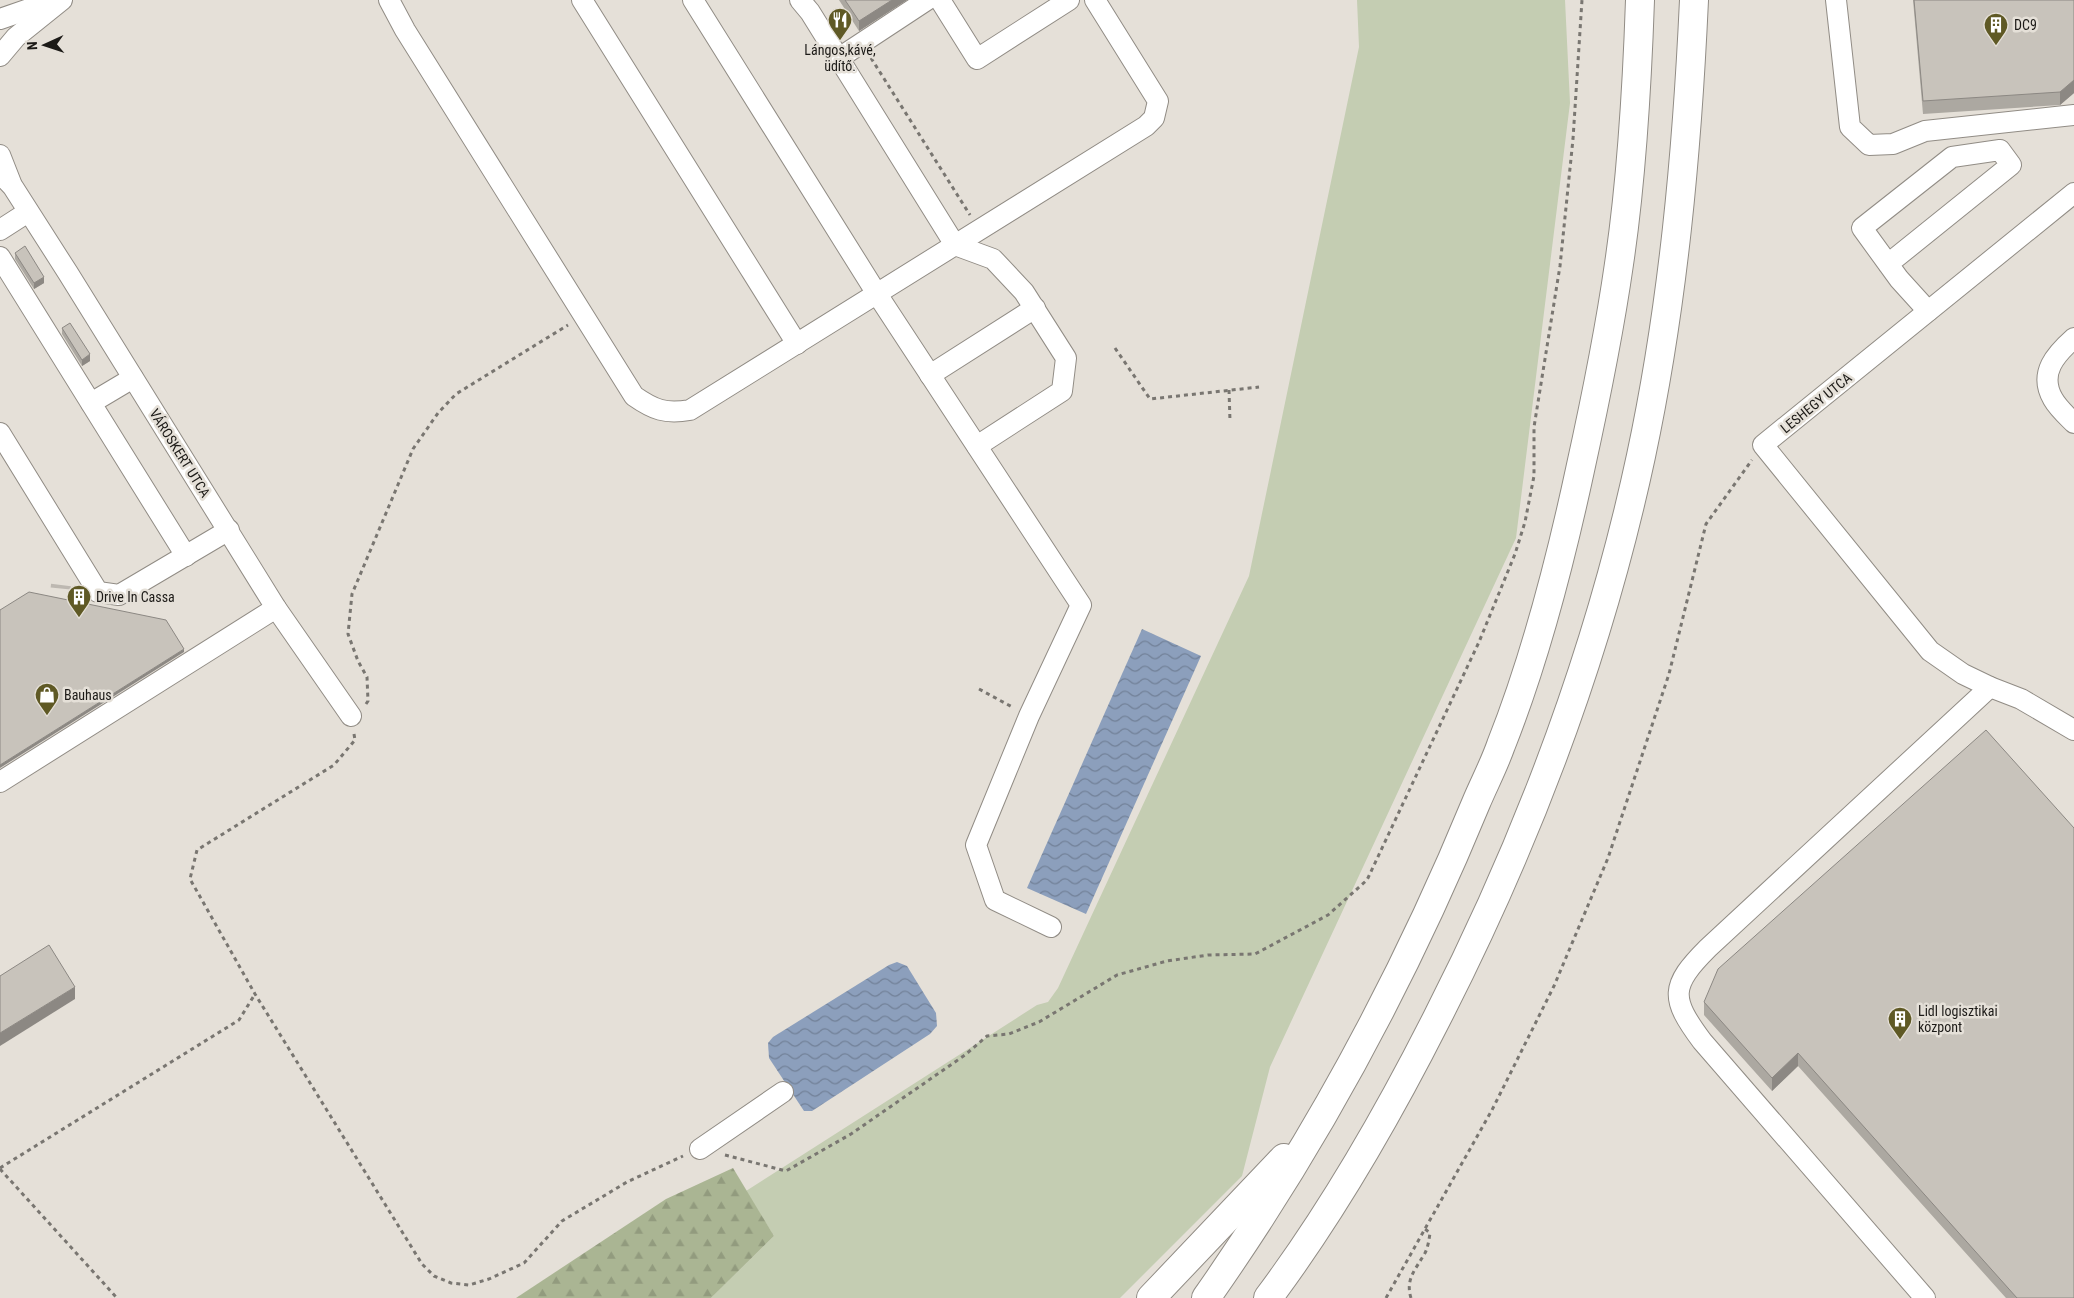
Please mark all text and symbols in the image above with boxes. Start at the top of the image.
restaurant icon: Lángos,kávé, üdítő. [827,7,853,41]
building icon: DC9 [1983,12,2009,46]
place label: DC9 [2014,17,2037,33]
north arrow [20,20,70,70]
text: N [24,41,40,50]
place label: Lángos,kávé, üdítő. [804,42,876,74]
street label: LESHEGY UTCA [1777,370,1855,436]
street label: VÁROSKERT UTCA [146,405,214,500]
building icon: Drive In Cassa [66,584,92,618]
place label: Drive In Cassa [96,589,175,605]
shop icon: Bauhaus [34,682,60,716]
place label: Bauhaus [64,687,112,703]
place label: Lidl logisztikai központ [1918,1003,1998,1035]
building icon: Lidl logisztikai központ [1887,1006,1913,1040]

